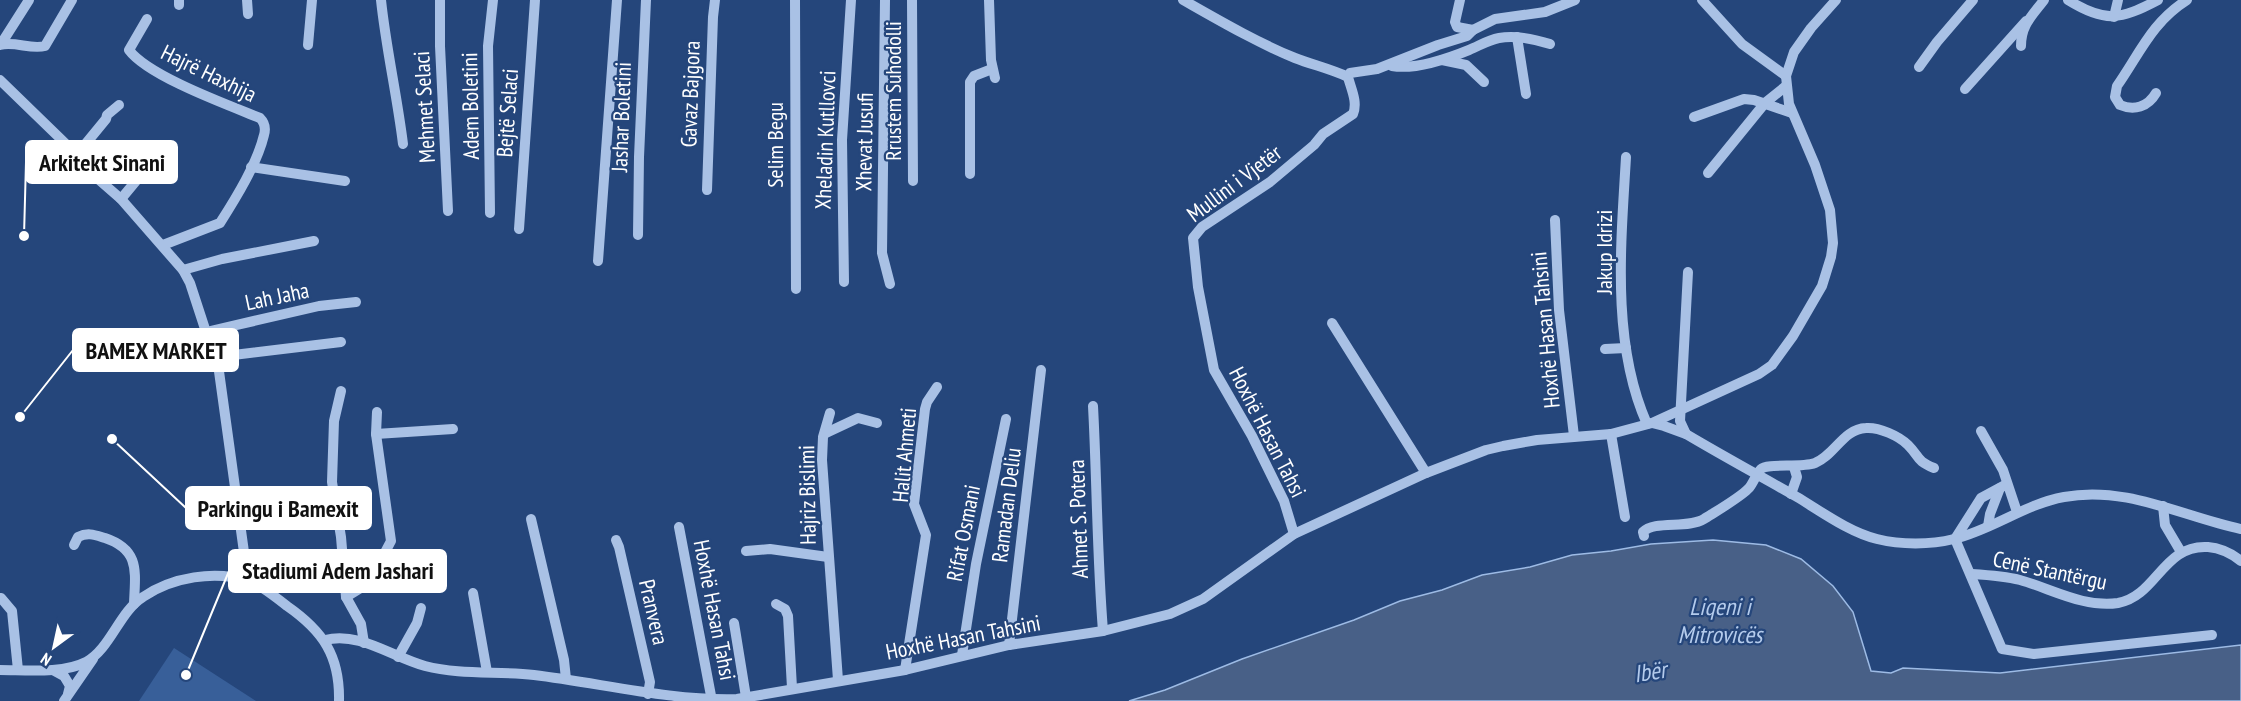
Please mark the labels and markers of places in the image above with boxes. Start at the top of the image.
callout: Arkitekt Sinani [26,141,177,183]
callout: BAMEX MARKET [73,329,238,371]
callout: Parkingu i Bamexit [186,487,371,529]
callout: Stadiumi Adem Jashari [229,550,446,592]

